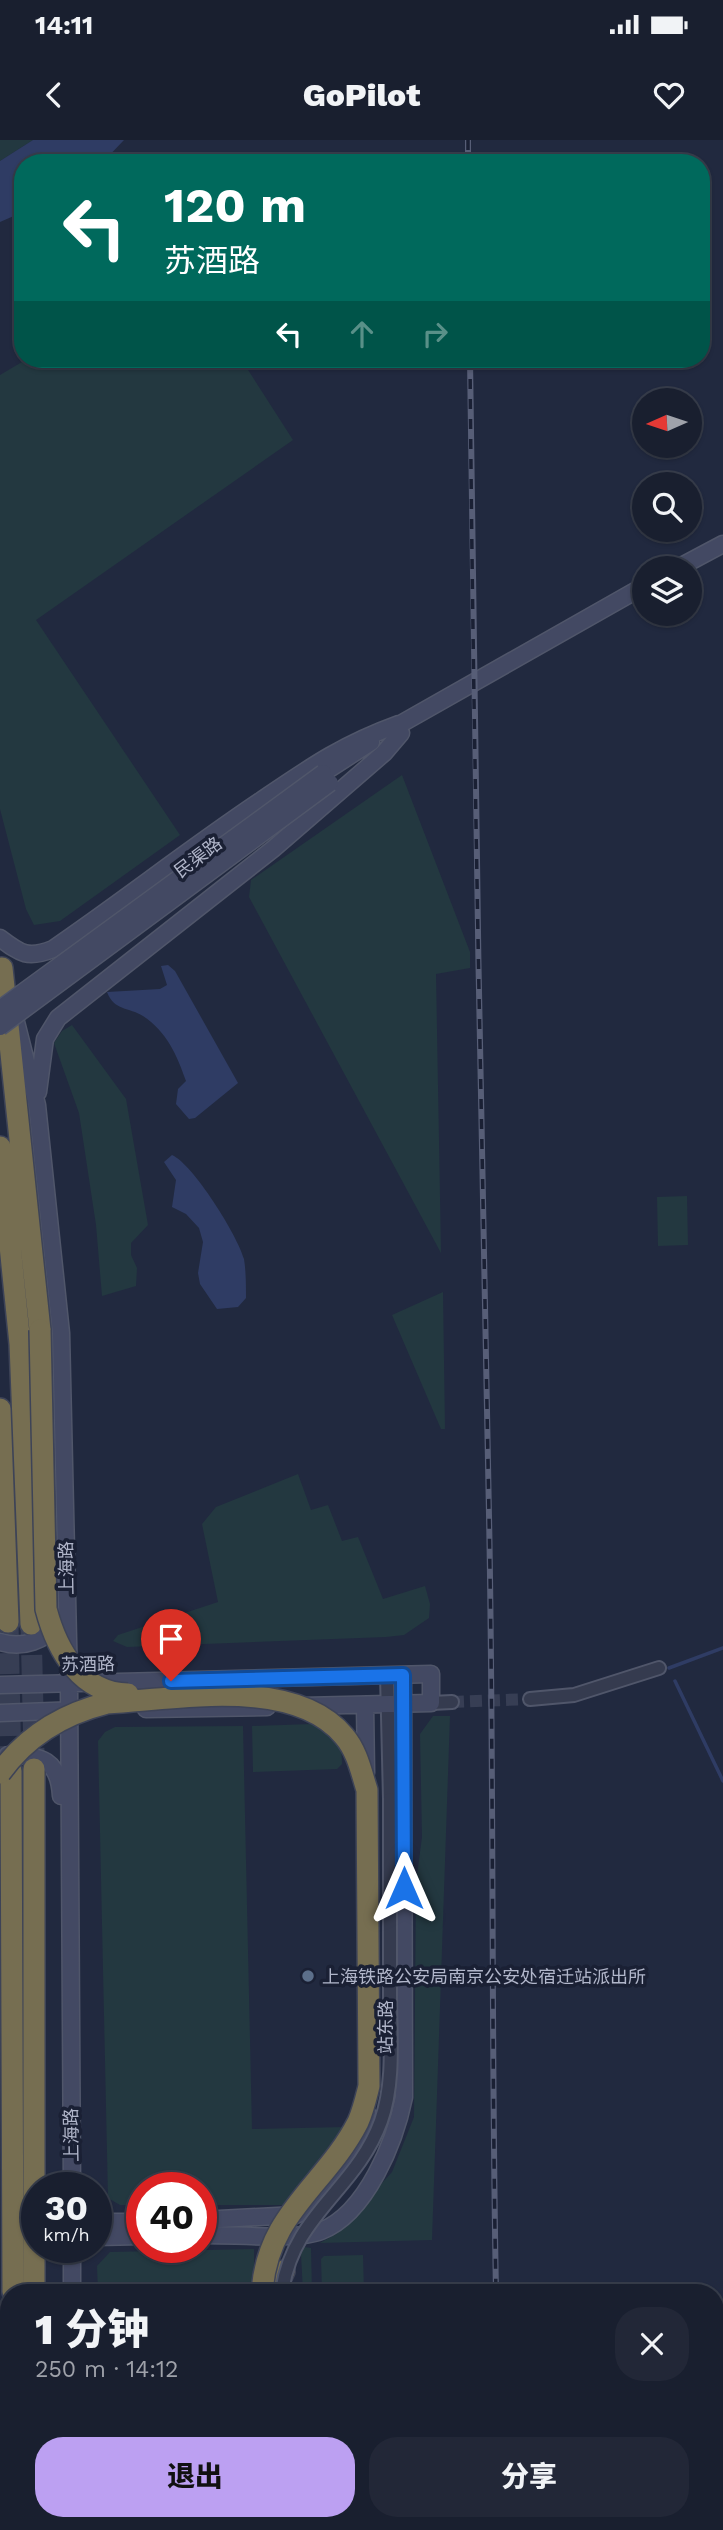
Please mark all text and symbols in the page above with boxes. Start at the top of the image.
text: 14:11 [35,10,93,40]
icon: back [35,76,73,114]
text: GoPilot [303,76,420,114]
icon: heart [650,76,688,114]
text: 120 m [164,176,306,234]
icon: left [49,182,140,273]
text: 苏酒路 [164,242,260,280]
icon: left [270,315,308,353]
icon: ahead [343,315,381,353]
icon: right [416,315,454,353]
north arrow [632,388,702,458]
map controls [632,388,702,626]
button: search [632,472,702,542]
button: layers [632,556,702,626]
street label: 民渠路 [170,832,226,882]
street label: 上海路 [55,1541,77,1595]
pin [141,1609,201,1681]
icon: arrive [152,1620,190,1658]
street label: 苏酒路 [61,1653,115,1675]
position arrow [367,1851,441,1925]
place label: 上海铁路公安局南京公安处宿迁站派出所 [322,1966,646,1987]
marker: 上海铁路公安局南京公安处宿迁站派出所 [300,1968,316,1984]
street label: 站东路 [375,2000,396,2054]
street label: 上海路 [60,2108,82,2162]
speed limit sign: 40 [126,2172,217,2263]
text: 30 [45,2187,88,2229]
text: km/h [43,2224,90,2245]
text: 1 分钟 [35,2305,149,2354]
button: close [615,2307,689,2381]
text: 250 m · 14:12 [35,2356,179,2383]
button: 退出 [35,2437,355,2517]
button: 分享 [369,2437,689,2517]

